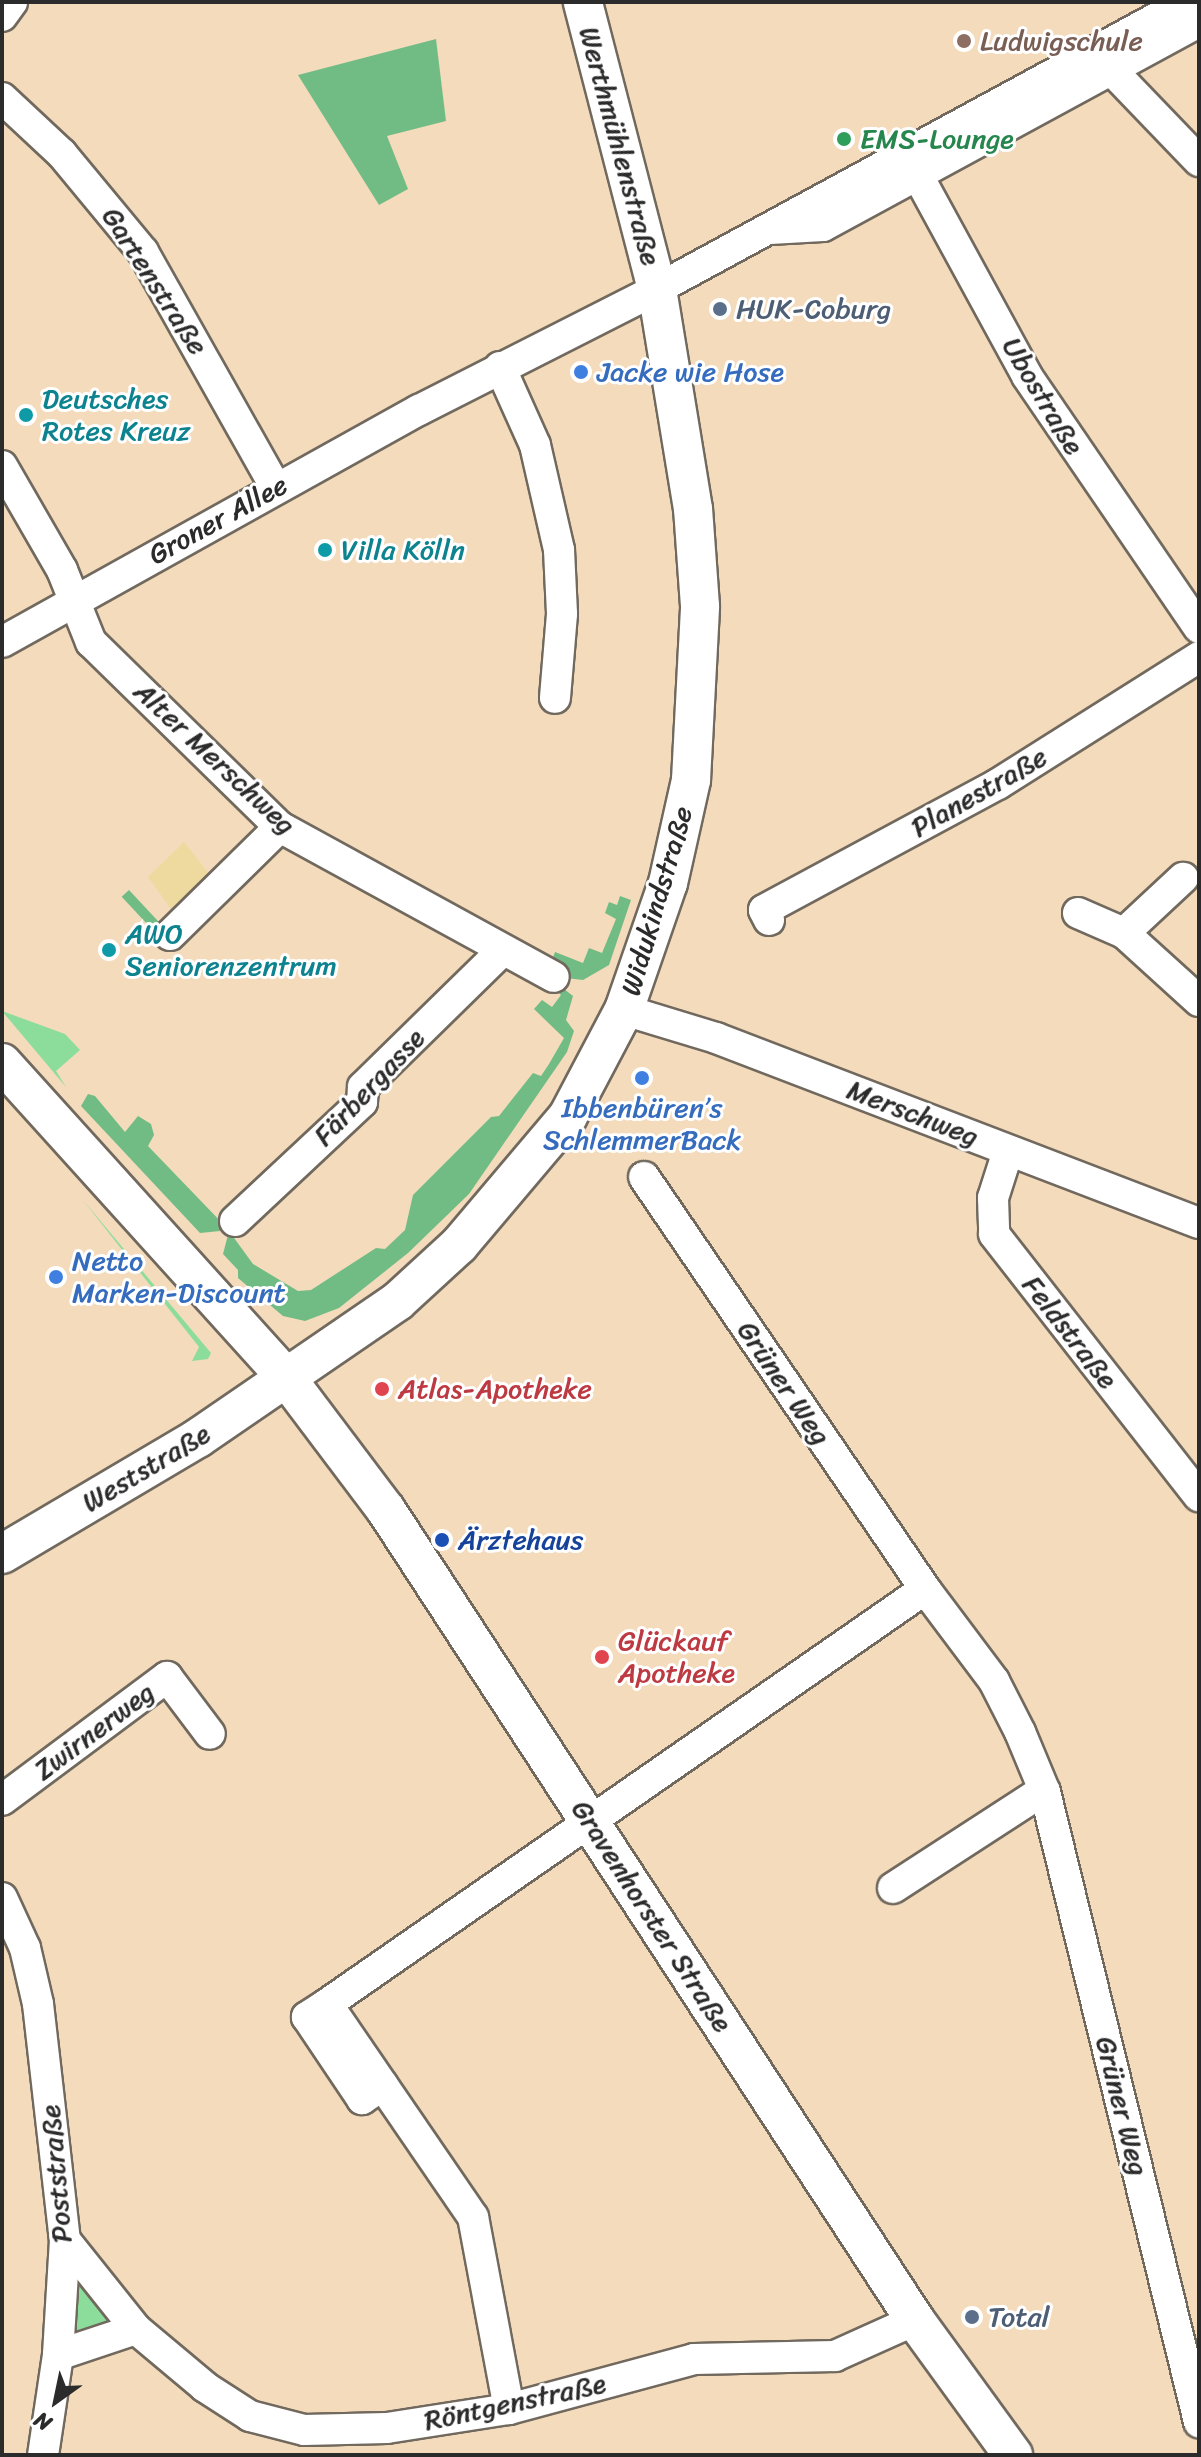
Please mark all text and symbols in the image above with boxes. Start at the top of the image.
street label: Werthmühlenstraße [572,23,668,269]
place label: Ludwigschule [980,24,1143,58]
marker: Ludwigschule [955,32,973,50]
place label: EMS-Lounge [860,122,1014,156]
marker: EMS-Lounge [835,130,853,148]
street label: Gartenstraße [95,201,215,361]
place label: HUK-Coburg [736,292,891,326]
marker: HUK-Coburg [711,300,729,318]
street label: Ubostraße [995,331,1091,461]
place label: Jacke wie Hose [597,355,785,389]
marker: Jacke wie Hose [572,363,590,381]
place label: Deutsches Rotes Kreuz [42,382,191,448]
marker: Deutsches Rotes Kreuz [17,406,35,424]
street label: Groner Allee [142,468,294,572]
place label: Villa Kölln [341,533,465,567]
marker: Villa Kölln [316,541,334,559]
street label: Alter Merschweg [127,674,303,842]
street label: Planestraße [905,740,1053,844]
street label: Widukindstraße [614,803,700,999]
place label: AWO Seniorenzentrum [125,917,337,983]
marker: AWO Seniorenzentrum [100,941,118,959]
street label: Färbergasse [306,1022,432,1152]
marker: Ibbenbüren’s SchlemmerBack [633,1069,651,1087]
street label: Merschweg [843,1073,983,1153]
place label: Ibbenbüren’s SchlemmerBack [543,1091,741,1157]
place label: Netto Marken-Discount [72,1244,286,1310]
marker: Netto Marken-Discount [47,1268,65,1286]
street label: Feldstraße [1015,1269,1125,1395]
street label: Grüner Weg [730,1315,838,1451]
place label: Atlas-Apotheke [398,1372,592,1406]
marker: Atlas-Apotheke [373,1380,391,1398]
street label: Weststraße [76,1417,216,1519]
place label: Ärztehaus [458,1523,583,1557]
marker: Ärztehaus [433,1531,451,1549]
place label: Glückauf Apotheke [618,1624,735,1690]
marker: Glückauf Apotheke [593,1648,611,1666]
street label: Zwirnerweg [27,1675,161,1787]
street label: Gravenhorster Straße [564,1793,740,2039]
street label: Grüner Weg [1088,2033,1156,2179]
street label: Poststraße [33,2104,79,2244]
place label: Total [988,2300,1050,2334]
marker: Total [963,2308,981,2326]
north arrow [16,2361,96,2441]
street label: Röntgenstraße [421,2366,609,2438]
text: N [26,2401,60,2442]

